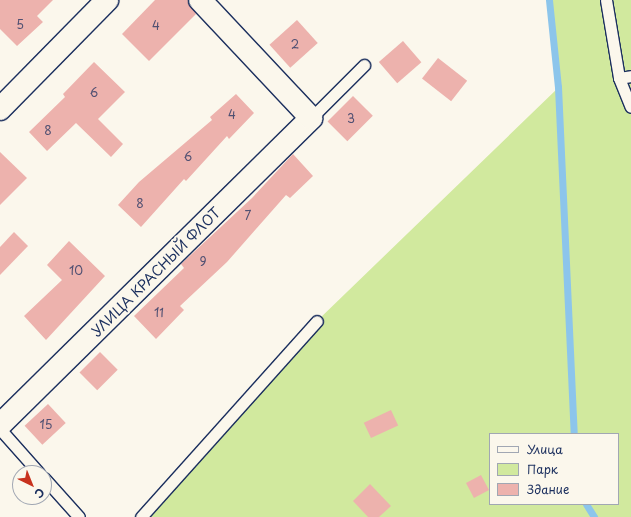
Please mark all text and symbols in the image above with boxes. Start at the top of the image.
house number: 5 [16,18,24,32]
house number: 4 [152,19,160,33]
house number: 2 [291,38,299,52]
house number: 6 [90,86,98,100]
house number: 4 [228,108,236,122]
house number: 3 [347,112,355,126]
house number: 8 [44,124,52,138]
house number: 6 [184,150,192,164]
house number: 8 [136,197,144,211]
street label: УЛИЦА КРАСНЫЙ ФЛОТ [88,204,224,340]
house number: 7 [245,209,251,223]
house number: 9 [199,255,207,269]
house number: 10 [69,264,83,278]
house number: 11 [154,306,164,320]
house number: 15 [39,418,53,432]
legend [489,433,619,505]
text: Улица [527,440,563,458]
text: Парк [527,460,558,478]
north arrow [12,465,52,505]
text: Здание [527,480,569,498]
text: С [31,484,49,502]

